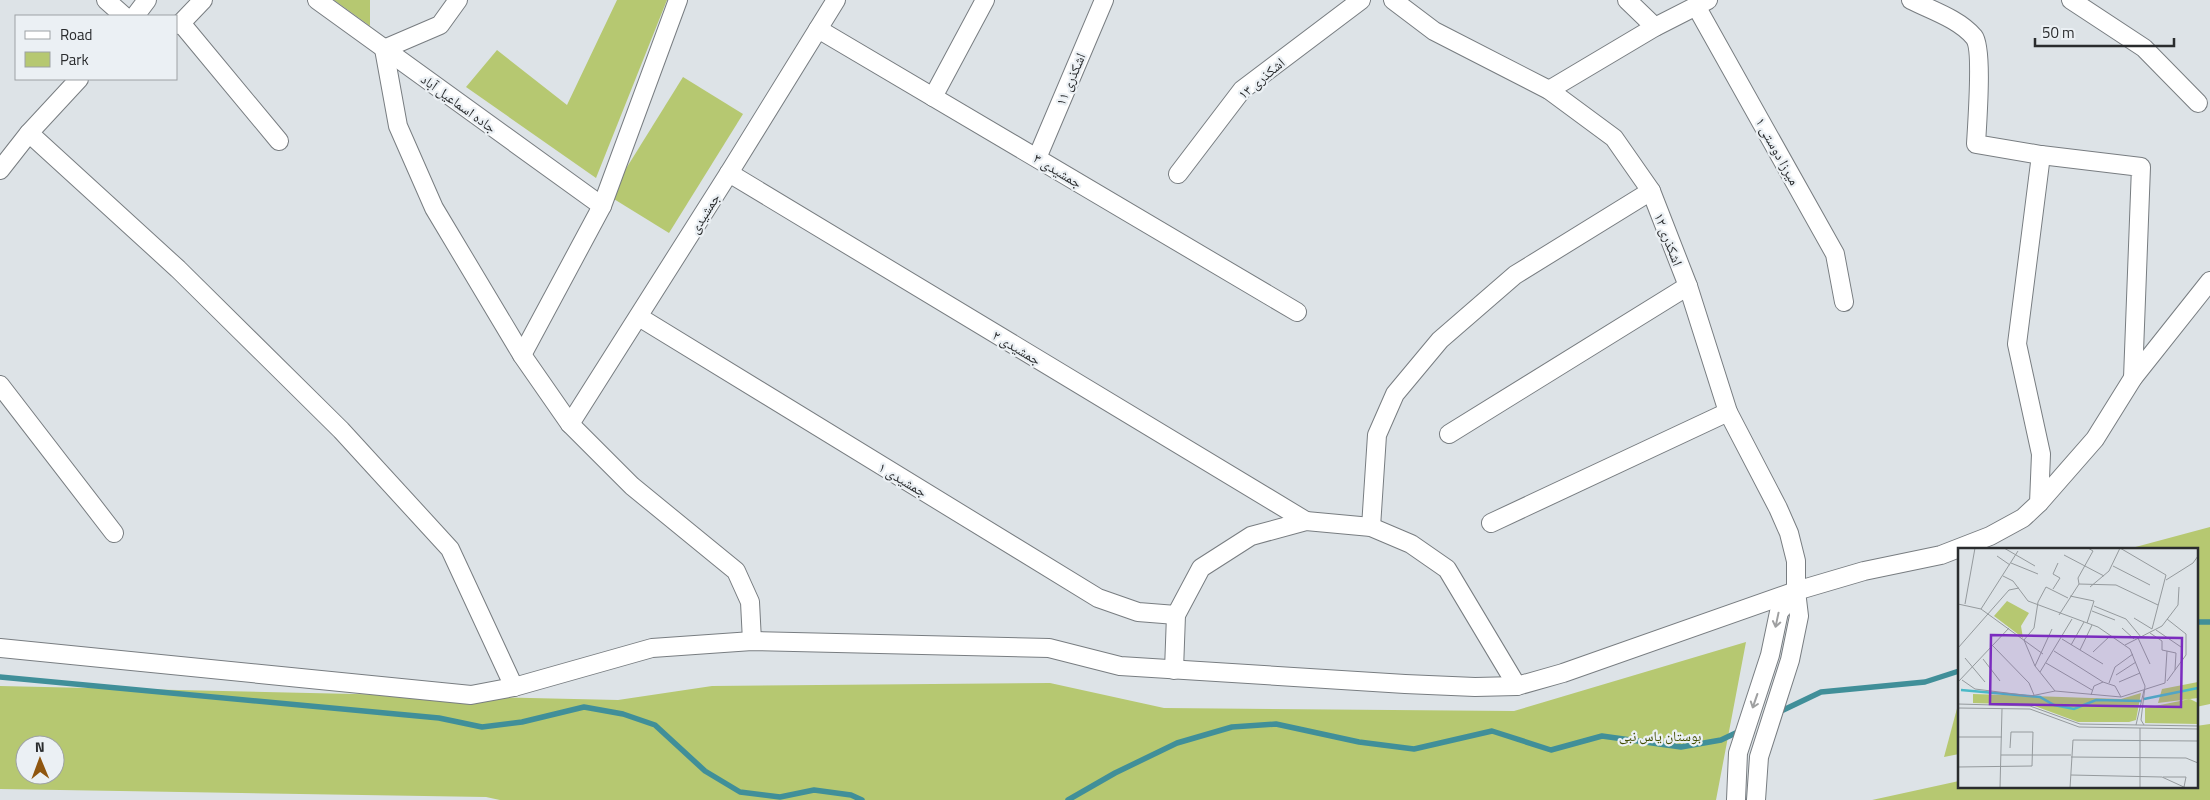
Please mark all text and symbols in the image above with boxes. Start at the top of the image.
legend [15,15,178,80]
scale bar [2035,15,2174,47]
text: 50 m [2042,21,2075,44]
text: Road [60,23,92,46]
text: Park [60,48,89,71]
street label: اشکذری ۱۱ [1050,49,1090,109]
street label: اشکذری ۱۳ [1233,52,1289,104]
street label: جاده اسماعیل آباد [417,68,501,138]
street label: میرزا دوستی ۱ [1751,113,1805,189]
street label: جمشیدی ۳ [1030,147,1086,193]
street label: جمشیدی [683,189,725,237]
street label: اشکذری ۱۲ [1649,209,1689,269]
street label: جمشیدی ۲ [989,324,1045,370]
street label: جمشیدی ۱ [875,456,931,502]
inset map [1958,548,2198,788]
one-way arrow [1772,612,1781,628]
one-way arrow [1749,693,1759,709]
park label: بوستان یاس نبی [1619,725,1701,746]
north arrow [15,735,65,785]
text: N [35,736,45,757]

